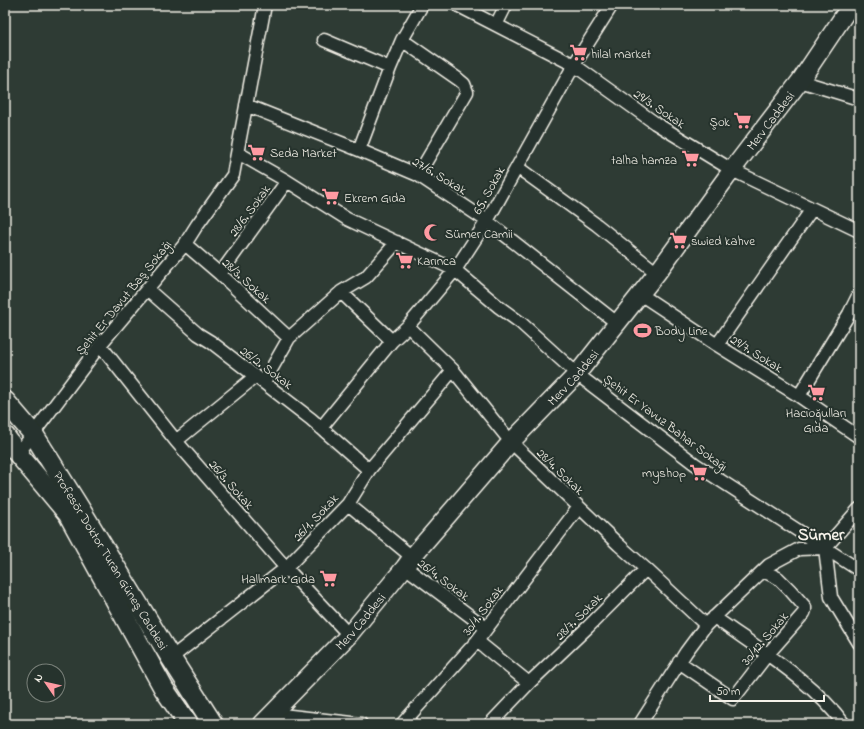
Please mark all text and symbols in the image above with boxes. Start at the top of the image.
supermarket icon: hilal market [568,43,588,63]
place label: hilal market [591,45,652,64]
street label: 29/3. Sokak [629,85,689,134]
street label: Merv Caddesi [742,88,800,155]
supermarket icon: Şok [733,111,753,131]
place label: Şok [710,113,730,132]
supermarket icon: Seda Market [247,142,267,162]
place label: Seda Market [270,144,337,163]
supermarket icon: talha hamza [680,149,700,169]
place label: talha hamza [611,151,677,170]
street label: 27/6. Sokak [408,153,470,200]
street label: 65. Sokak [468,163,510,218]
street label: 28/6. Sokak [225,181,276,241]
supermarket icon: Ekrem Gıda [321,187,341,207]
place label: Ekrem Gıda [344,189,406,208]
mosque icon: Sümer Camii [422,223,442,243]
place label: Sümer Camii [445,225,513,244]
supermarket icon: swied kahve [668,230,688,250]
place label: swied kahve [691,232,755,251]
street label: Şehit Er Davut Baş Sokağı [72,236,177,360]
supermarket icon: Karınca [394,250,414,270]
place label: Karınca [417,252,456,271]
street label: 28/3. Sokak [217,254,275,308]
sports icon: Body Line [632,320,652,340]
place label: Body Line [654,322,708,342]
street label: 29/7. Sokak [726,331,786,378]
street label: 26/2. Sokak [236,342,297,395]
street label: Merv Caddesi [543,346,604,410]
street label: Şehit Er Yavuz Bahar Sokağı [598,370,731,477]
supermarket icon: Hacıoğulları Gıda [806,383,826,403]
place label: Hacıoğulları Gıda [786,404,846,438]
street label: 28/4. Sokak [532,444,588,500]
street label: 26/3. Sokak [204,456,258,514]
supermarket icon: myshop [689,462,709,482]
place label: myshop [642,464,686,484]
street label: Profesör Doktor Turan Güneş Caddesi [48,468,172,654]
street label: 26/1. Sokak [289,490,343,546]
district label: Sümer [798,523,845,548]
street label: 26/4. Sokak [413,554,473,606]
supermarket icon: Hallmark Gıda [318,568,338,588]
place label: Hallmark Gıda [241,570,315,589]
street label: 30/1. Sokak [458,582,508,640]
street label: Merv Caddesi [331,589,391,655]
street label: 28/7. Sokak [551,589,607,645]
street label: 30/12. Sokak [737,608,793,670]
north arrow [26,663,66,703]
text: N [30,670,47,686]
scale bar [710,677,824,703]
text: 50 m [716,683,740,701]

